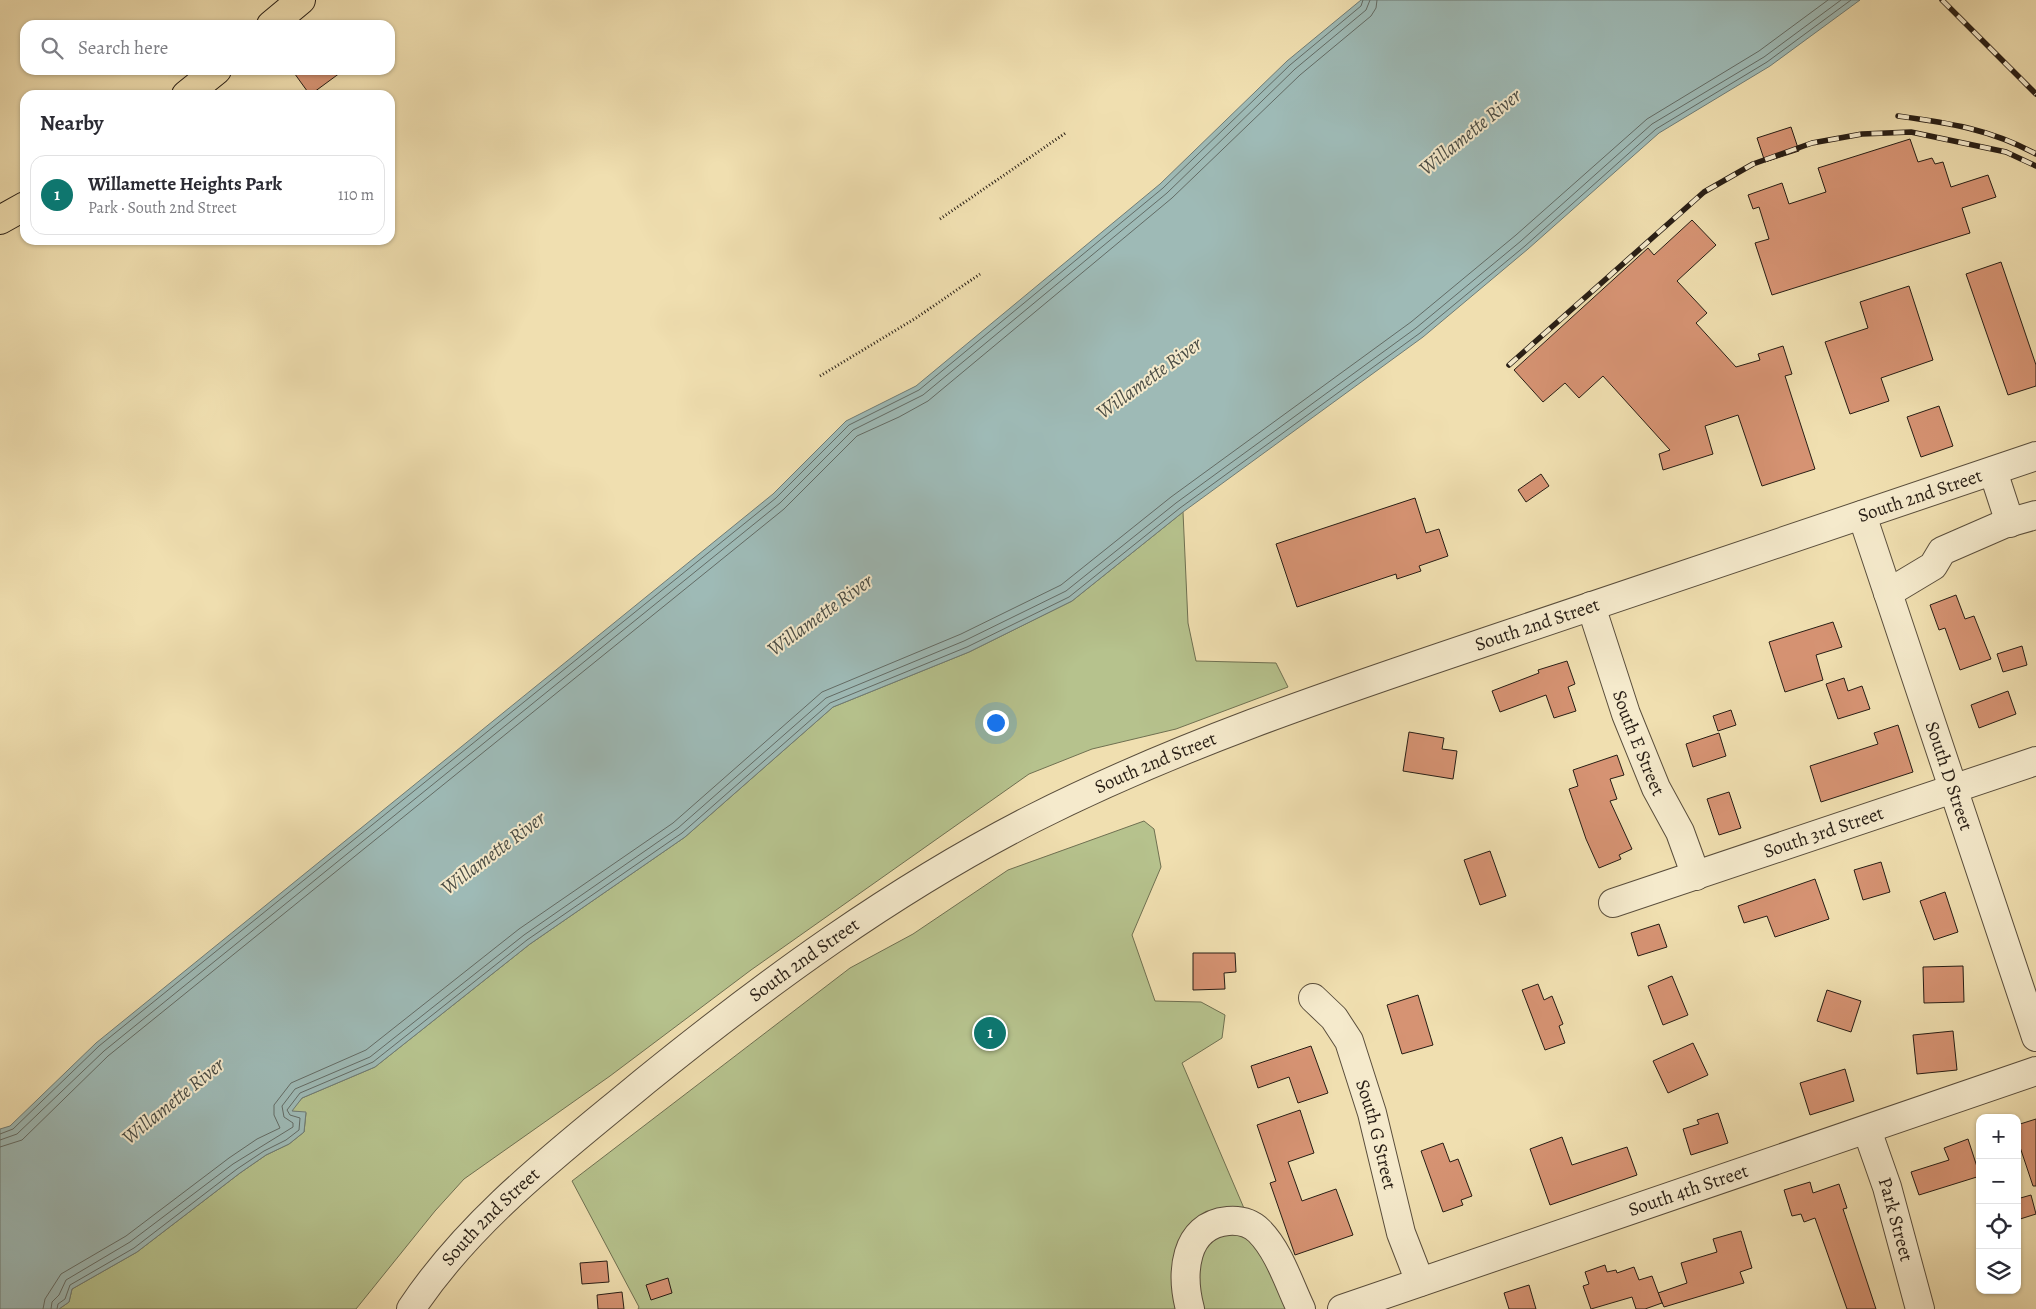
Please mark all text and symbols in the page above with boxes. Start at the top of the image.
search box [20,20,395,75]
icon: search [38,34,66,62]
text: Search here [78,35,168,61]
water label: Willamette River [1413,82,1528,182]
text: Nearby [40,109,103,137]
text: Willamette Heights Park [88,171,282,197]
text: 1 [54,184,60,206]
text: 110 m [338,184,374,206]
text: Park · South 2nd Street [88,197,237,219]
water label: Willamette River [1091,330,1208,425]
street label: South 2nd Street [1854,462,1986,529]
water label: Willamette River [762,567,879,662]
street label: South 2nd Street [1471,591,1603,658]
street label: South E Street [1606,687,1671,801]
your location [983,710,1009,736]
street label: South D Street [1919,718,1979,834]
street label: South 2nd Street [1090,726,1220,800]
street label: South 3rd Street [1760,800,1887,865]
water label: Willamette River [435,804,552,901]
street label: South 2nd Street [744,912,864,1008]
pin: 1 [974,1014,1006,1052]
water label: Willamette River [116,1051,231,1151]
street label: South G Street [1349,1076,1403,1192]
map controls [1976,1114,2021,1294]
button: + [1976,1114,2021,1159]
street label: South 4th Street [1625,1158,1752,1223]
button: − [1976,1159,2021,1204]
street label: South 2nd Street [435,1162,545,1272]
street label: Park Street [1872,1174,1920,1264]
button: locate [1976,1204,2021,1249]
button: layers [1976,1249,2021,1294]

